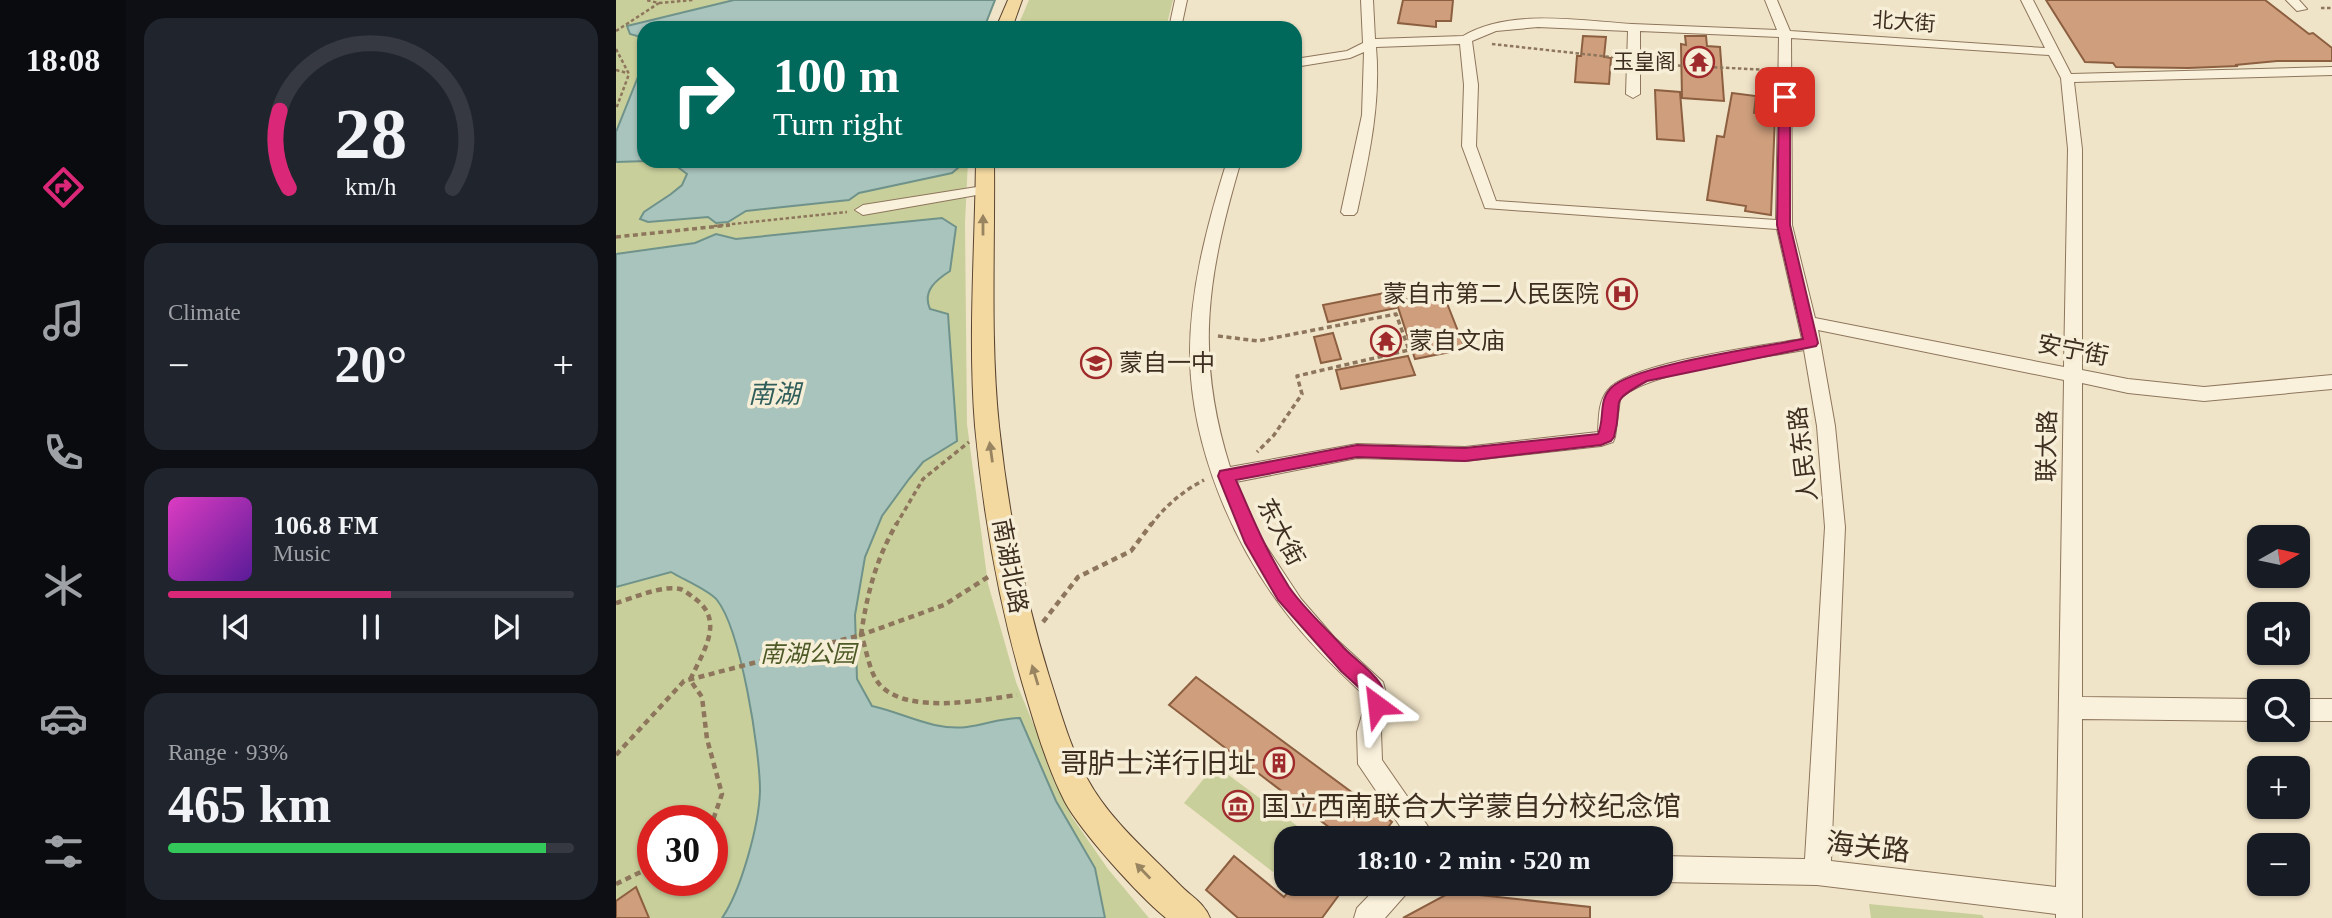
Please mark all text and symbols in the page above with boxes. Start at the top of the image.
street label: 北大街 [1872,8,1936,36]
text: 18:08 [26,42,100,78]
temple icon: 玉皇阁 [1682,45,1716,79]
text: 100 m [773,48,900,103]
icon: right [658,49,749,140]
place label: 玉皇阁 [1613,50,1676,74]
pin [1755,67,1815,127]
icon: arrive [1766,78,1804,116]
text: 28 [335,93,407,174]
text: Turn right [773,106,903,142]
icon: directions [39,163,88,212]
text: km/h [345,172,397,199]
one-way arrow [978,214,989,236]
hospital icon: 蒙自市第二人民医院 [1605,277,1639,311]
place label: 蒙自市第二人民医院 [1383,281,1599,307]
icon: music [39,296,88,345]
text: Climate [168,300,241,325]
temple icon: 蒙自文庙 [1369,324,1403,358]
place label: 蒙自文庙 [1409,328,1505,354]
street label: 安宁街 [2035,330,2111,370]
text: 20° [335,336,407,393]
text: − [168,344,189,386]
text: + [553,344,574,386]
school or university icon: 蒙自一中 [1079,346,1113,380]
place label: 蒙自一中 [1119,350,1215,376]
water label: 南湖 [748,380,804,409]
street label: 人民东路 [1784,405,1822,503]
street label: 联大路 [2033,410,2061,482]
icon: phone [39,428,88,477]
one-way arrow [985,441,996,463]
street label: 东大街 [1253,494,1309,570]
text: 106.8 FM [273,511,378,540]
street label: 南湖北路 [988,516,1032,616]
north arrow [2247,525,2310,588]
map controls [2247,525,2310,896]
text: Music [273,541,331,566]
icon: climate [39,561,88,610]
button: sound [2247,602,2310,665]
icon: previous [217,608,255,646]
icon: pause [352,608,390,646]
icon: next [487,608,525,646]
park label: 南湖公园 [760,641,859,667]
one-way arrow [1029,665,1039,686]
position arrow [1340,668,1414,742]
button: search [2247,679,2310,742]
icon: car [39,694,88,743]
text: Range · 93% [168,740,288,765]
building icon: 哥胪士洋行旧址 [1262,746,1296,780]
place label: 哥胪士洋行旧址 [1060,748,1256,779]
button: + [2247,756,2310,819]
text: 465 km [168,776,331,833]
museum icon: 国立西南联合大学蒙自分校纪念馆 [1221,789,1255,823]
place label: 国立西南联合大学蒙自分校纪念馆 [1261,791,1681,822]
speed limit sign: 30 [637,805,728,896]
icon: filters [39,827,88,876]
street label: 海关路 [1825,827,1911,867]
button: − [2247,833,2310,896]
text: 18:10 · 2 min · 520 m [1357,846,1591,875]
one-way arrow [1136,863,1152,880]

